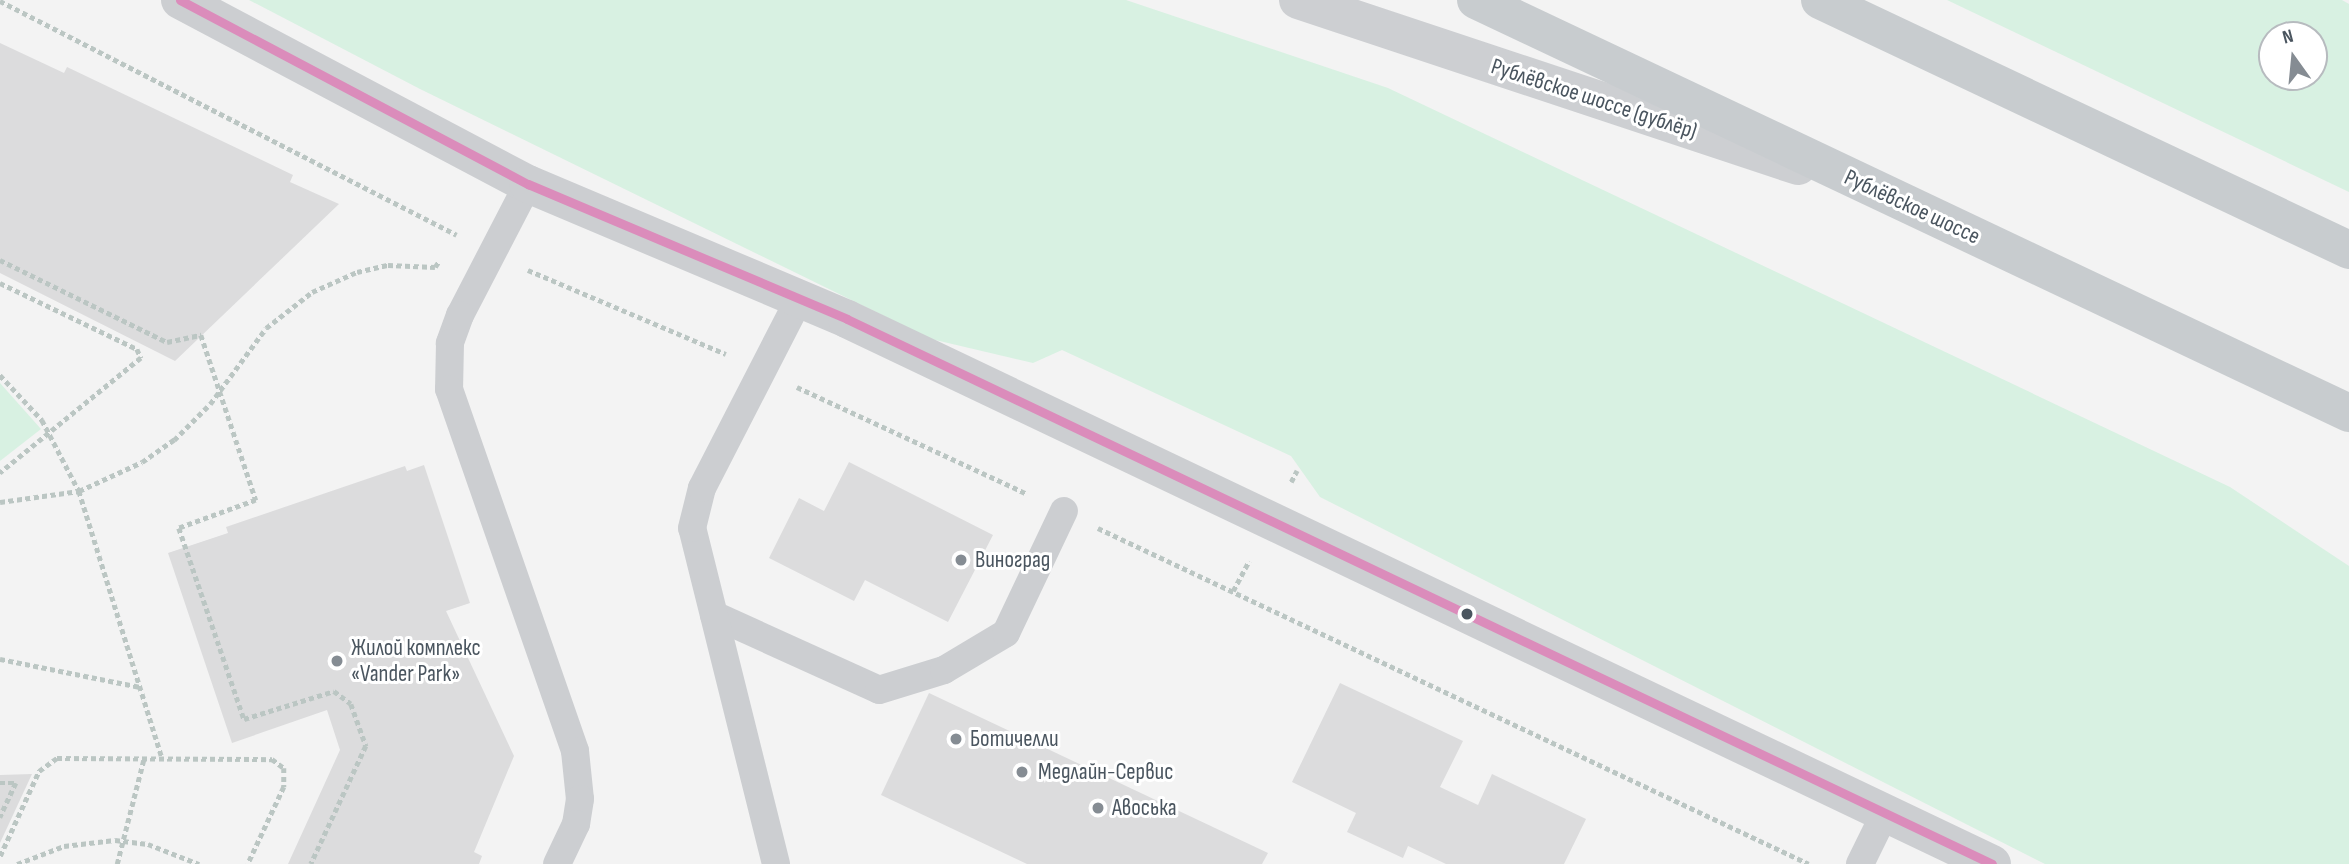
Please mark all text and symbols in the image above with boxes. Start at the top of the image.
north arrow [2258,21,2328,91]
text: N [2280,25,2296,50]
street label: Рублёвское шоссе (дублёр) [1488,53,1700,145]
street label: Рублёвское шоссе [1840,164,1984,250]
place label: Виноград [975,546,1050,574]
marker: Виноград [953,552,969,568]
unlabelled marker [1460,607,1474,621]
place label: Жилой комплекс «Vander Park» [351,634,481,688]
marker: Жилой комплекс «Vander Park» [329,653,345,669]
place label: Ботичелли [970,725,1059,753]
marker: Ботичелли [948,731,964,747]
place label: Медлайн-Сервис [1038,758,1173,786]
marker: Медлайн-Сервис [1012,762,1032,782]
place label: Авоська [1112,794,1177,822]
marker: Авоська [1090,800,1106,816]

